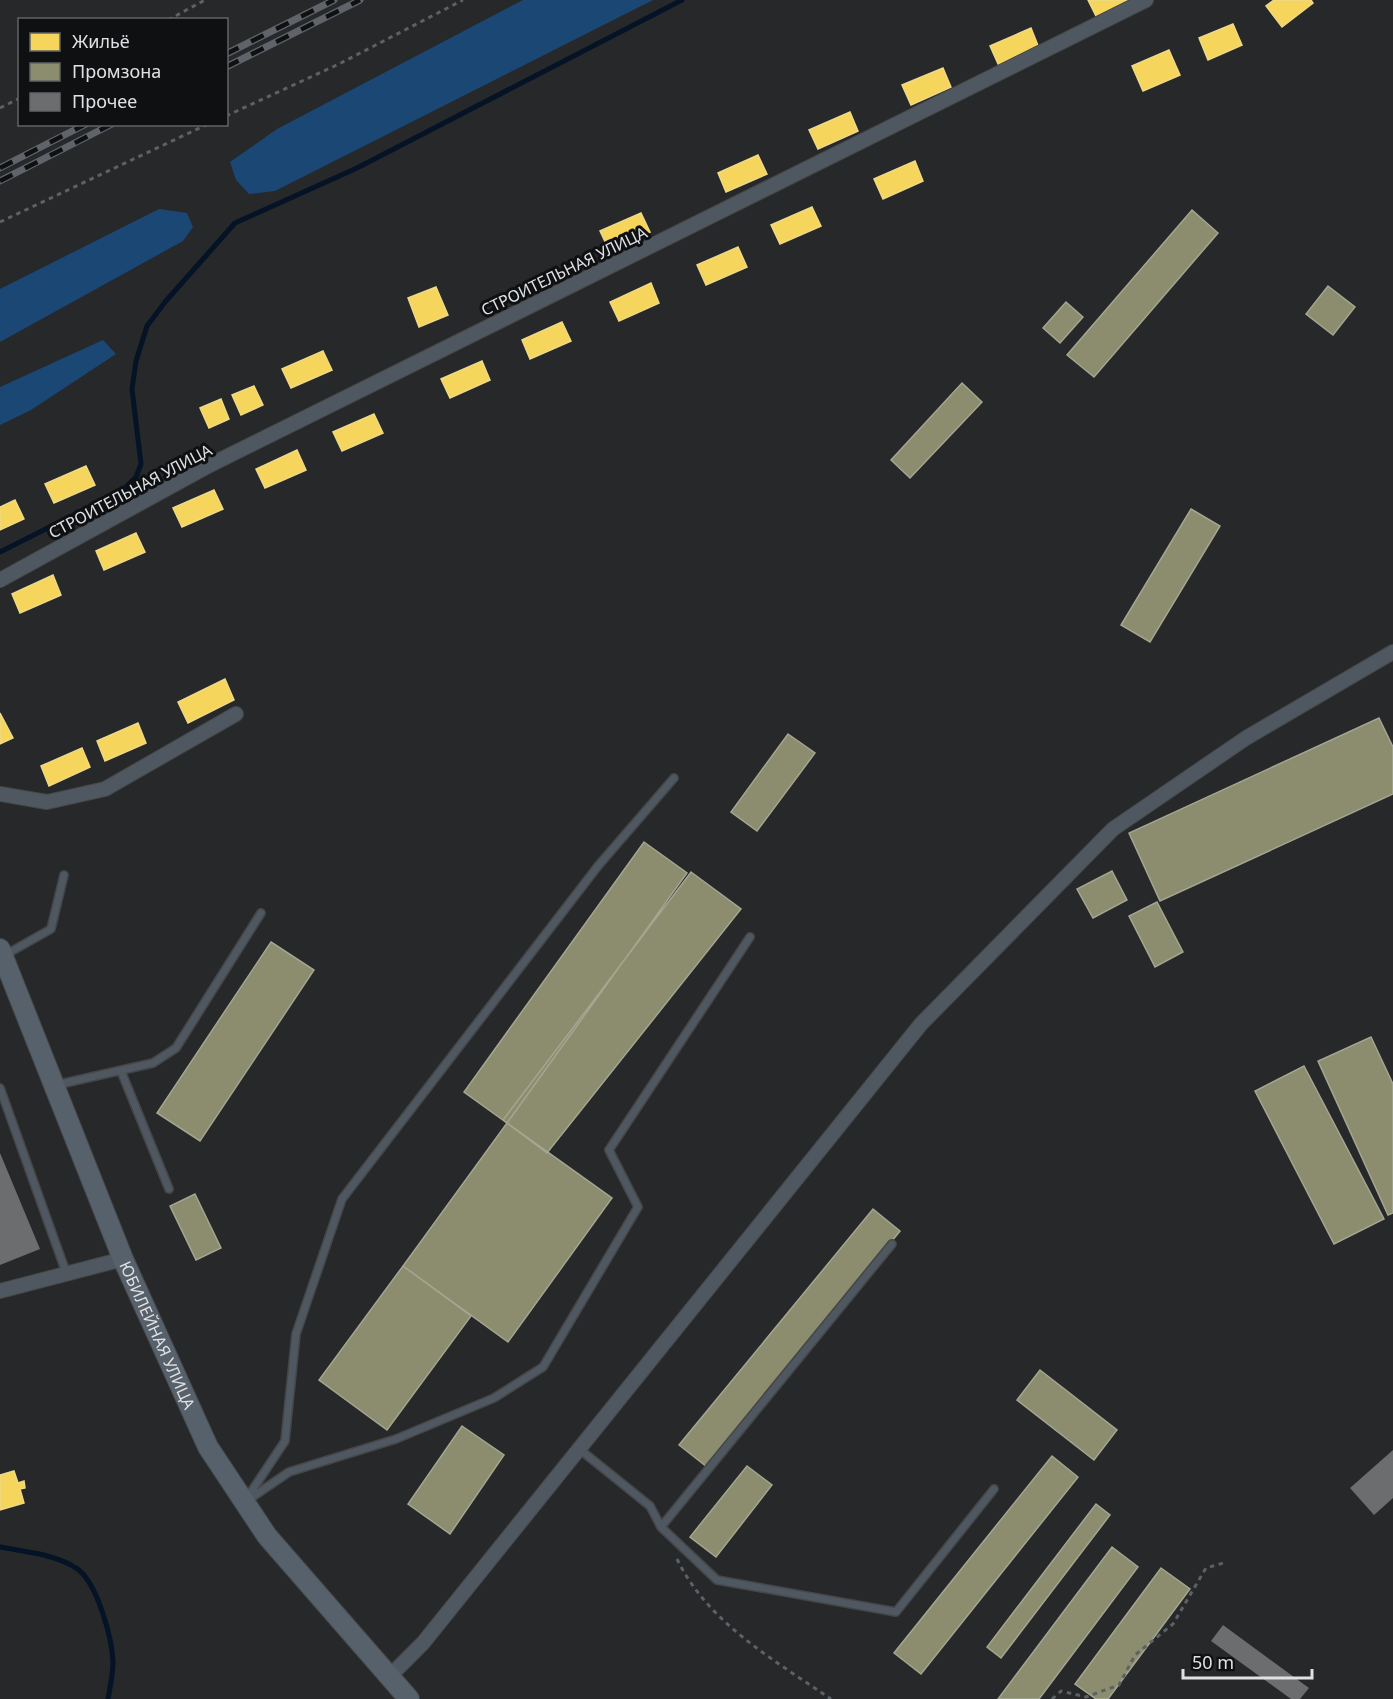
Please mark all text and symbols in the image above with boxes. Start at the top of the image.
legend [18,18,228,126]
text: Жильё [72,29,130,53]
text: Промзона [72,59,161,83]
text: Прочее [72,89,137,113]
street label: СТРОИТЕЛЬНАЯ УЛИЦА [477,221,651,321]
street label: СТРОИТЕЛЬНАЯ УЛИЦА [45,438,216,543]
street label: ЮБИЛЕЙНАЯ УЛИЦА [114,1257,201,1413]
scale bar [1183,1642,1312,1680]
text: 50 m [1192,1650,1234,1674]

